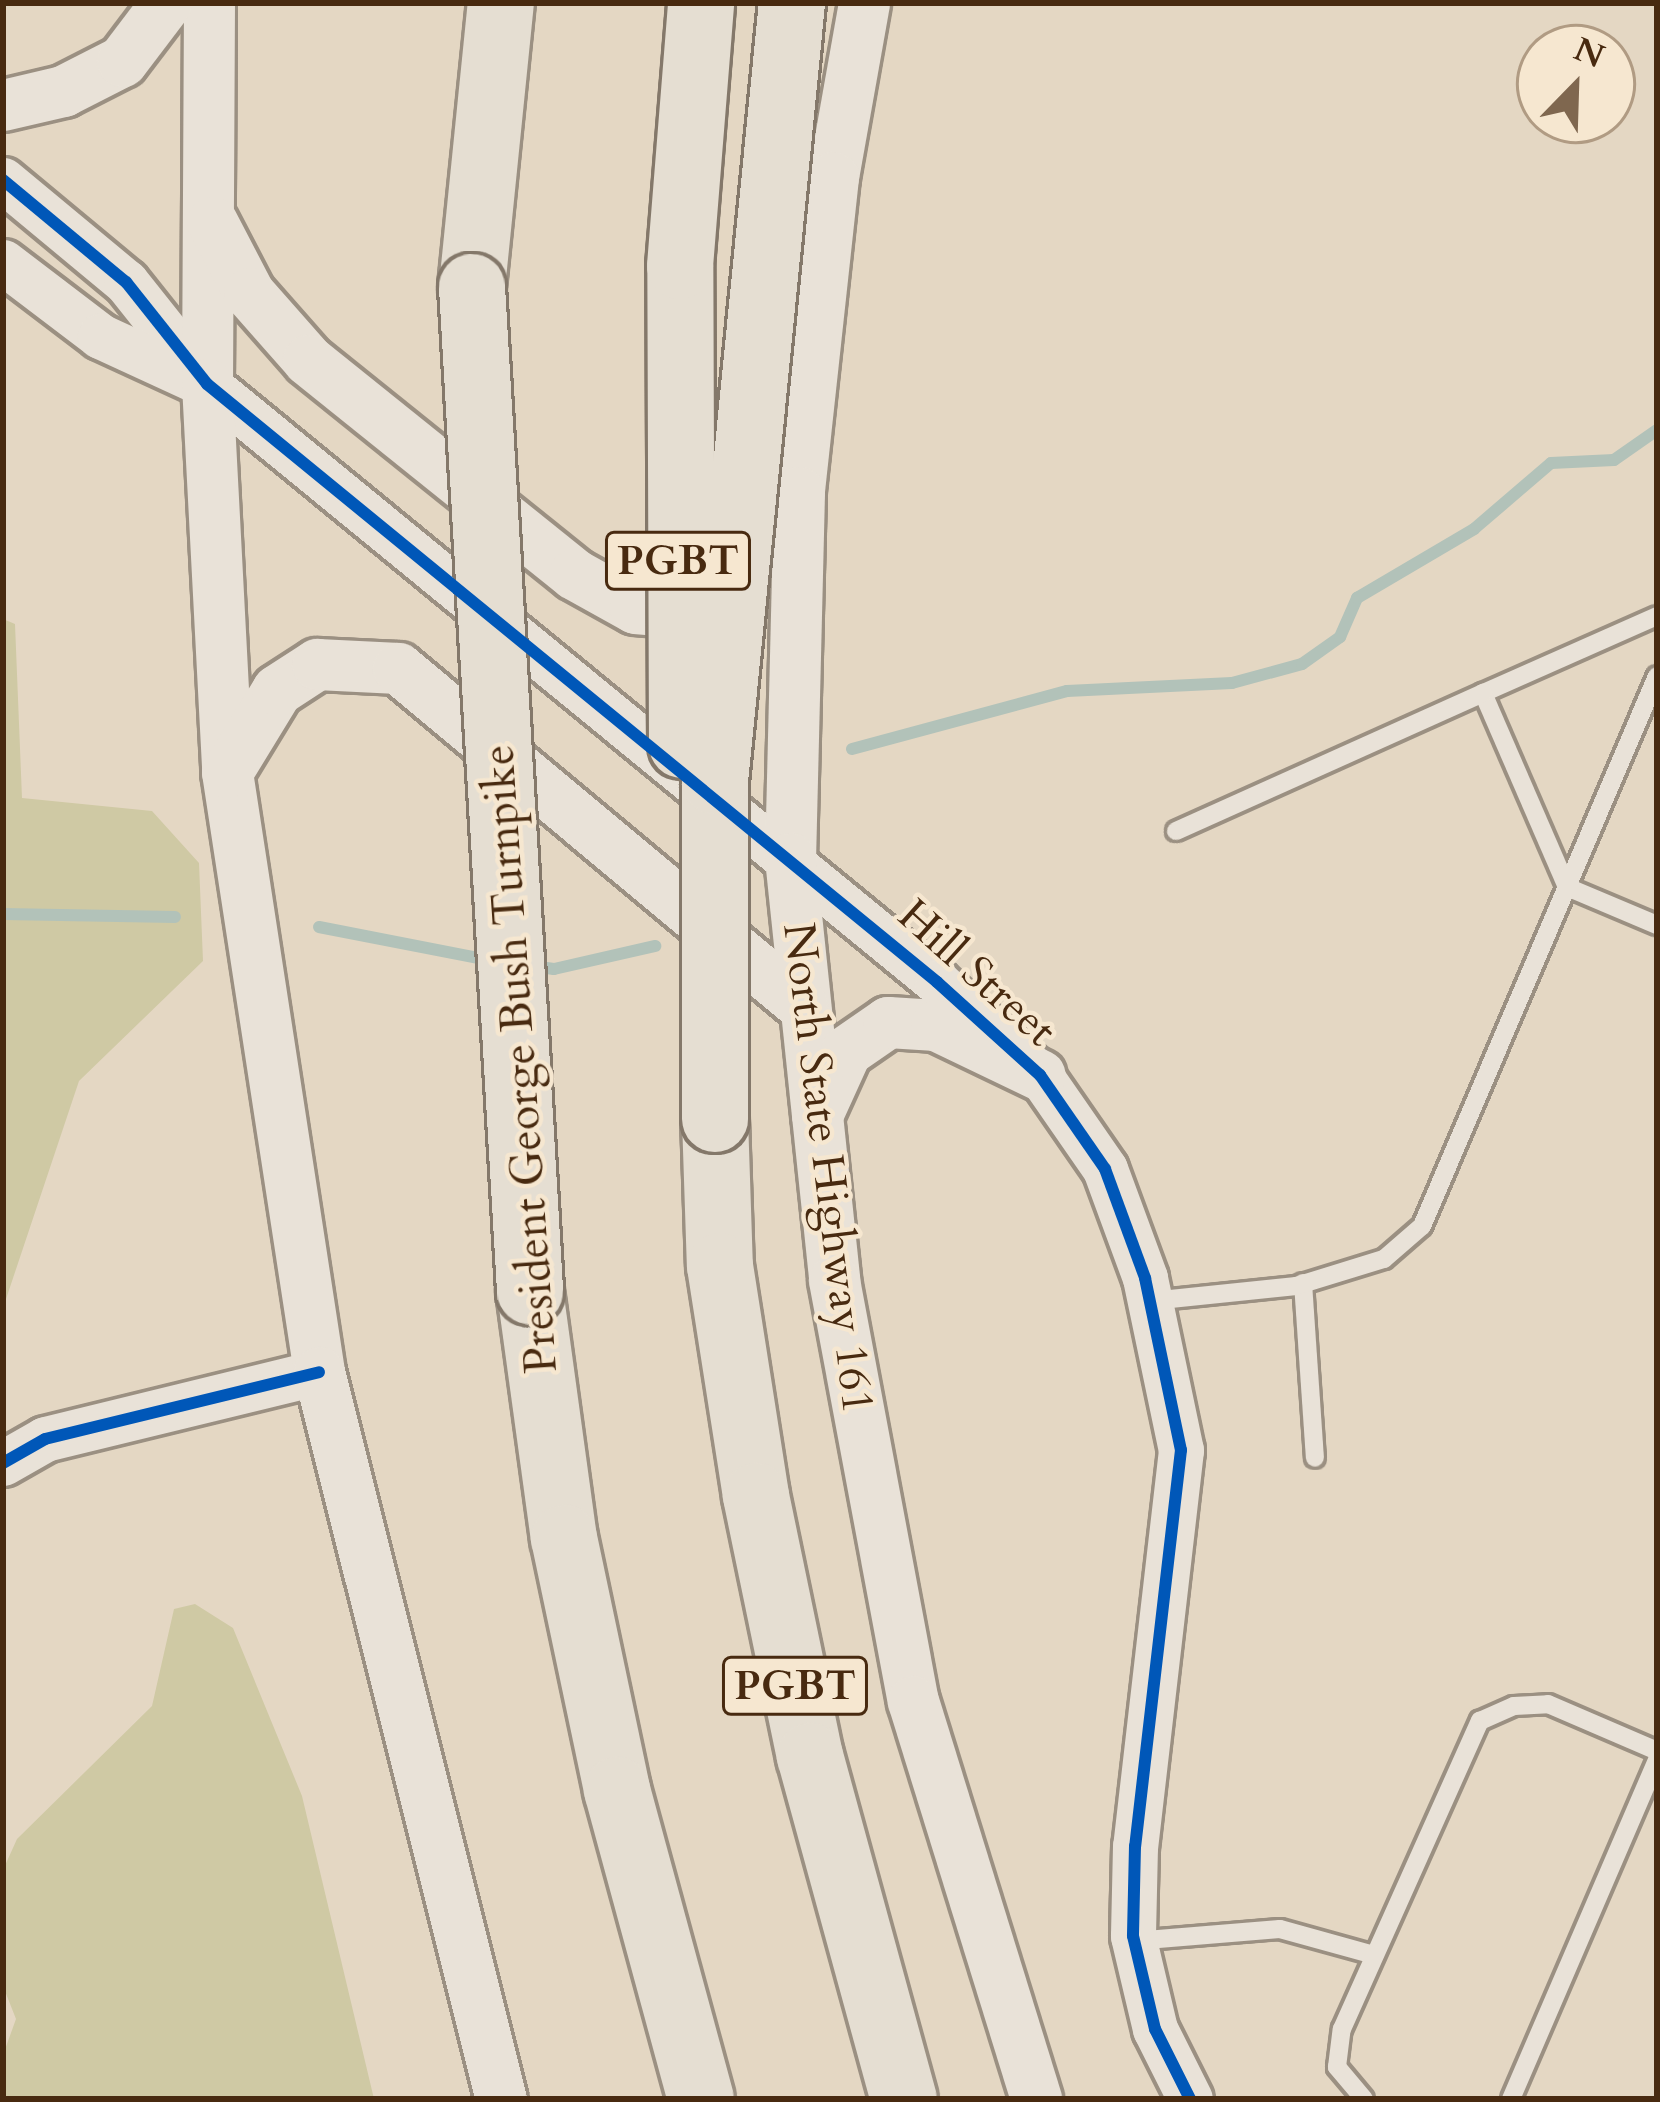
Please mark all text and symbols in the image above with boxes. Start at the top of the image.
north arrow [1516,24,1636,144]
text: N [1567,27,1611,79]
road number: PGBT [603,525,753,597]
street label: President George Bush Turnpike [471,743,569,1375]
street label: Hill Street [887,888,1067,1058]
street label: North State Highway 161 [771,920,885,1416]
road number: PGBT [720,1650,870,1722]

